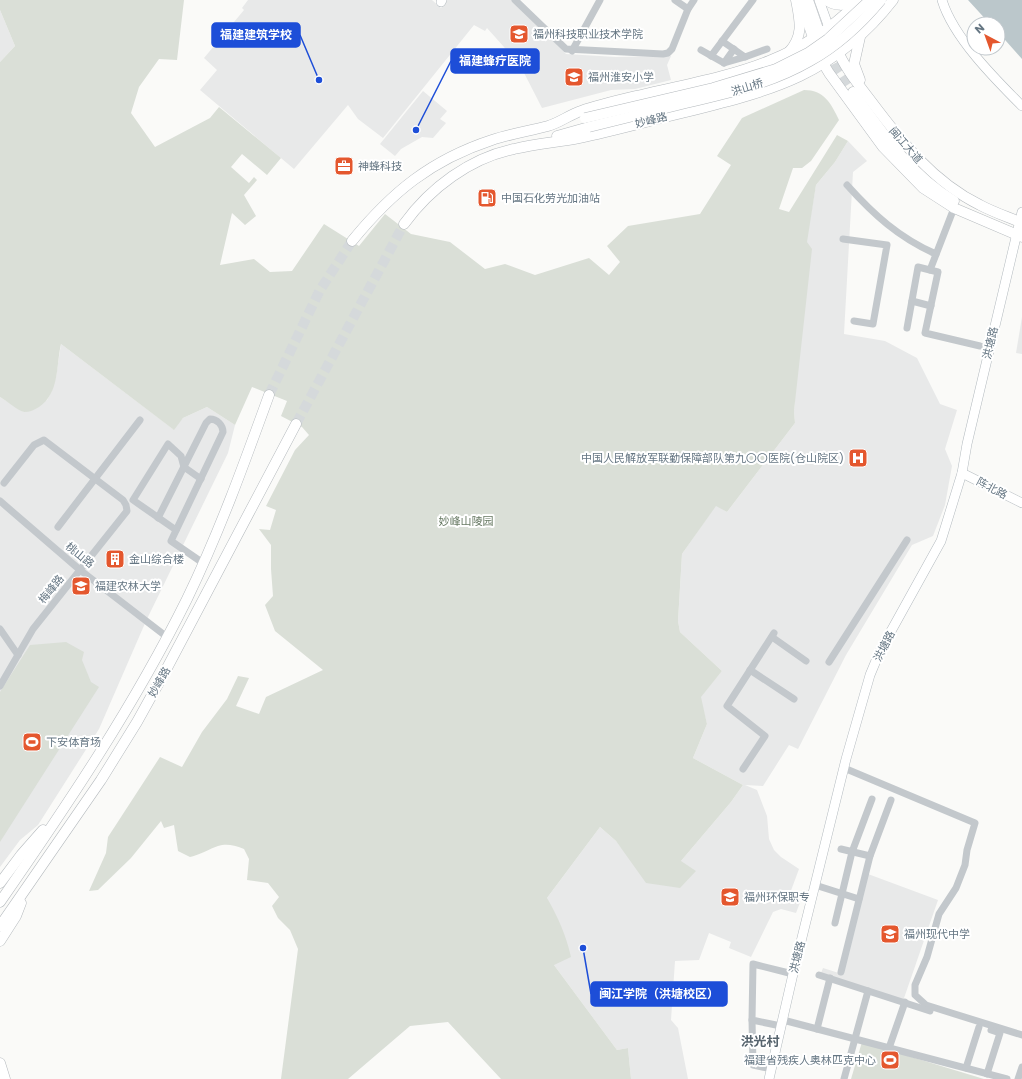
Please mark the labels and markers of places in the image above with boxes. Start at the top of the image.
callout: 福建建筑学校 [212,23,300,47]
school or university icon: 福州科技职业技术学院 [508,23,530,45]
place label: 福州科技职业技术学院 [533,26,643,42]
callout: 福建蜂疗医院 [451,49,539,73]
school or university icon: 福州淮安小学 [563,66,585,88]
place label: 福州淮安小学 [588,69,654,85]
office icon: 神蜂科技 [333,155,355,177]
place label: 神蜂科技 [358,158,402,174]
fuel station icon: 中国石化劳光加油站 [476,187,498,209]
place label: 中国石化劳光加油站 [501,190,600,206]
hospital icon: 中国人民解放军联勤保障部队第九〇〇医院(仓山院区) [847,447,869,469]
place label: 中国人民解放军联勤保障部队第九〇〇医院(仓山院区) [581,450,844,466]
building icon: 金山综合楼 [104,548,126,570]
place label: 金山综合楼 [129,551,184,567]
school or university icon: 福建农林大学 [70,575,92,597]
place label: 福建农林大学 [95,578,161,594]
sports icon: 下安体育场 [21,731,43,753]
place label: 下安体育场 [46,734,101,750]
school or university icon: 福州环保职专 [719,886,741,908]
place label: 福州环保职专 [744,889,810,905]
school or university icon: 福州现代中学 [879,923,901,945]
place label: 福州现代中学 [904,926,970,942]
callout: 闽江学院（洪塘校区） [591,982,727,1006]
sports icon: 福建省残疾人奥林匹克中心 [879,1049,901,1071]
place label: 福建省残疾人奥林匹克中心 [744,1052,876,1068]

